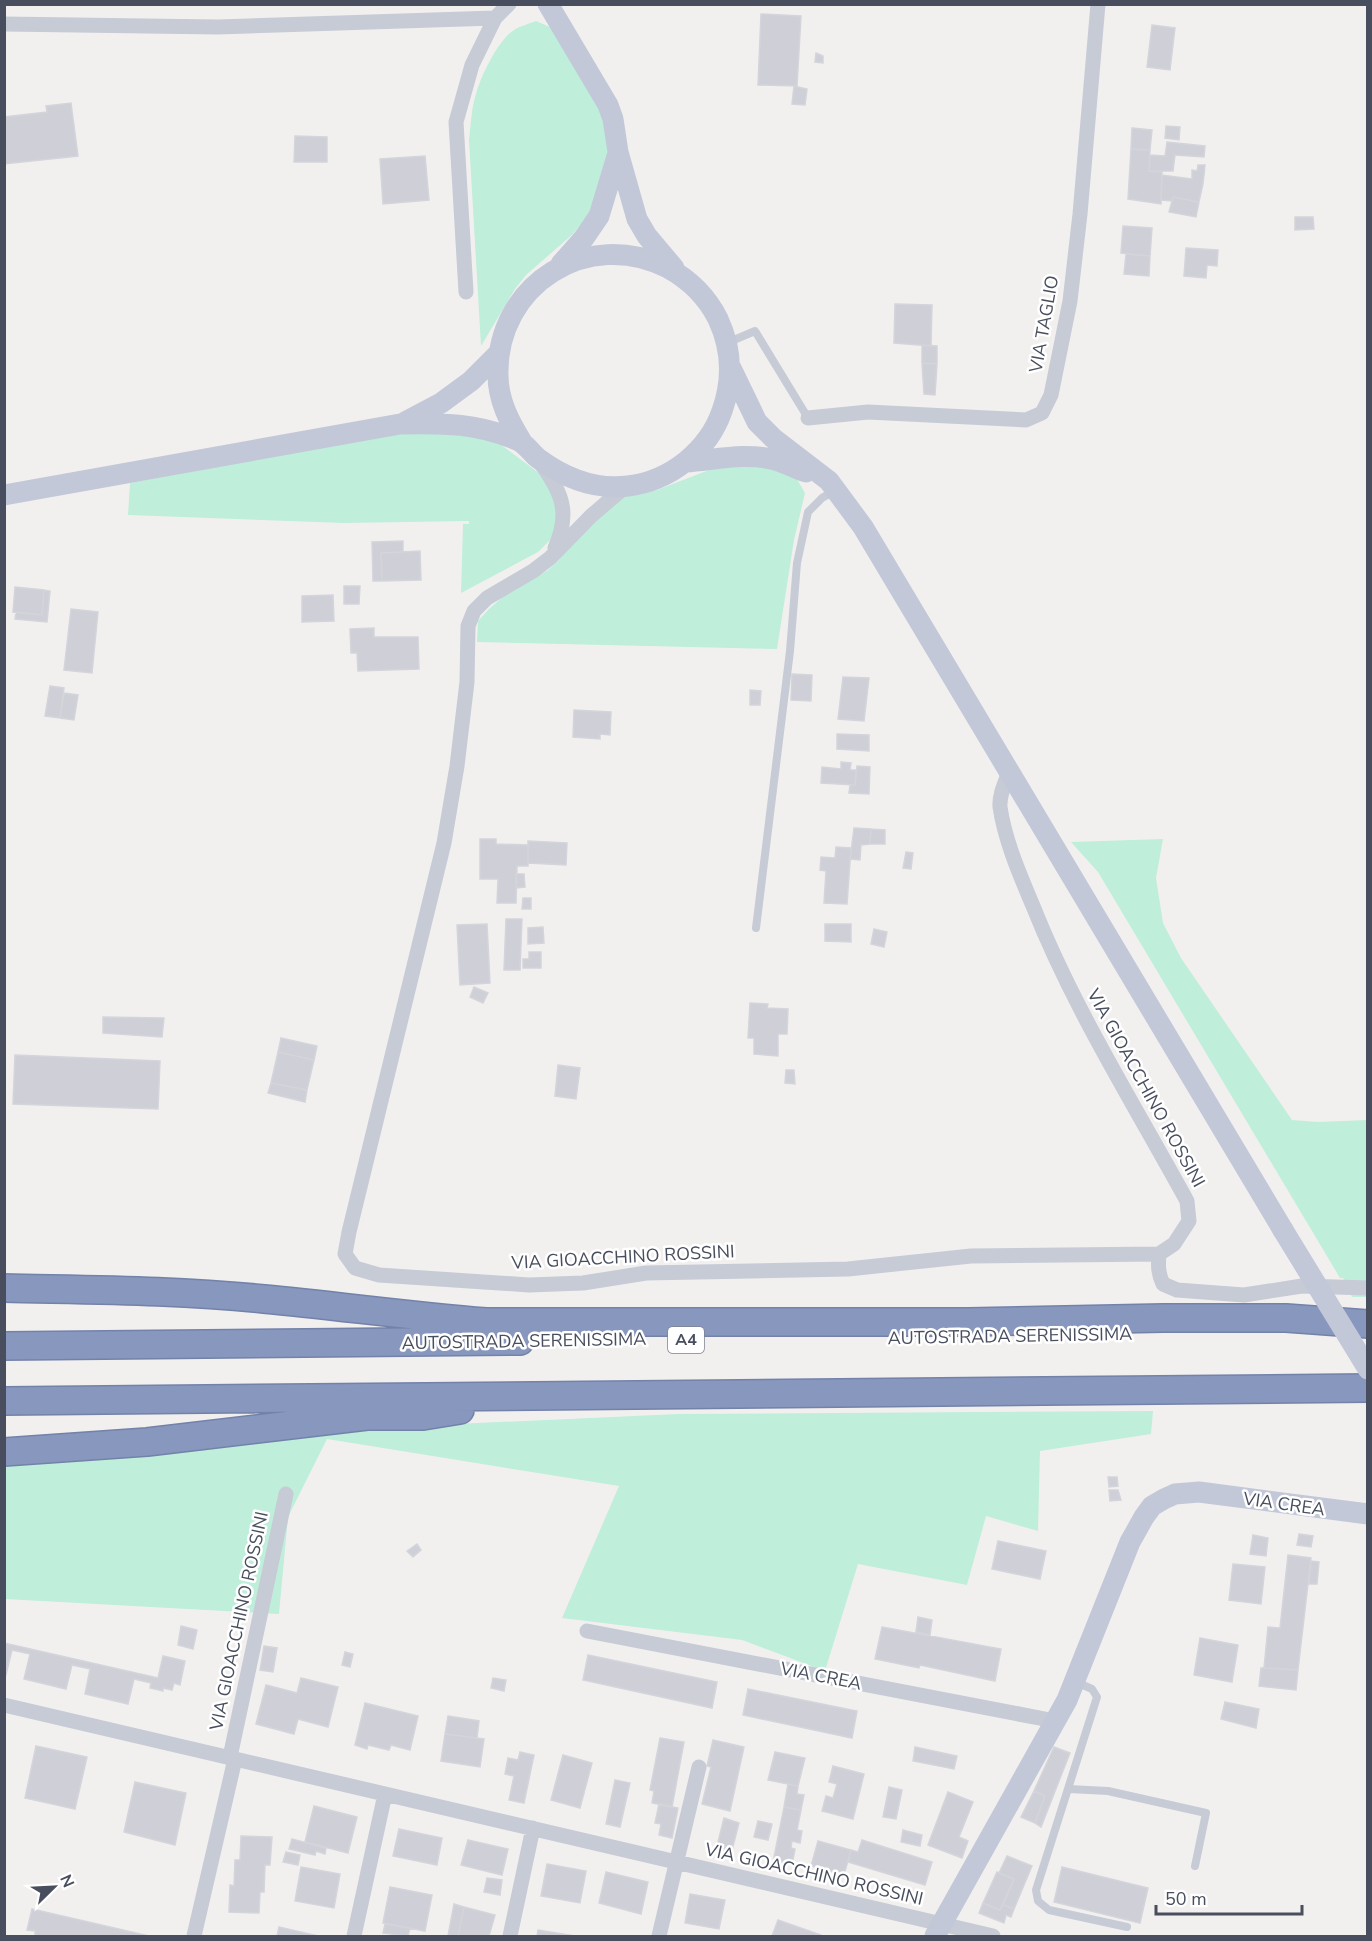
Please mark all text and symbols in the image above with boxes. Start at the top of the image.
street label: VIA TAGLIO [1023,273,1064,376]
street label: VIA GIOACCHINO ROSSINI [1081,984,1211,1191]
street label: VIA GIOACCHINO ROSSINI [510,1239,735,1275]
street label: AUTOSTRADA SERENISSIMA [887,1322,1133,1350]
street label: AUTOSTRADA SERENISSIMA [401,1327,647,1355]
road number: A4 [668,1327,704,1353]
street label: VIA CREA [1241,1486,1326,1522]
street label: VIA GIOACCHINO ROSSINI [204,1509,274,1734]
street label: VIA CREA [777,1656,864,1696]
street label: VIA GIOACCHINO ROSSINI [702,1837,925,1911]
north arrow [24,1857,84,1917]
text: N [54,1871,79,1891]
scale bar [1156,1878,1302,1916]
text: 50 m [1165,1887,1207,1911]

